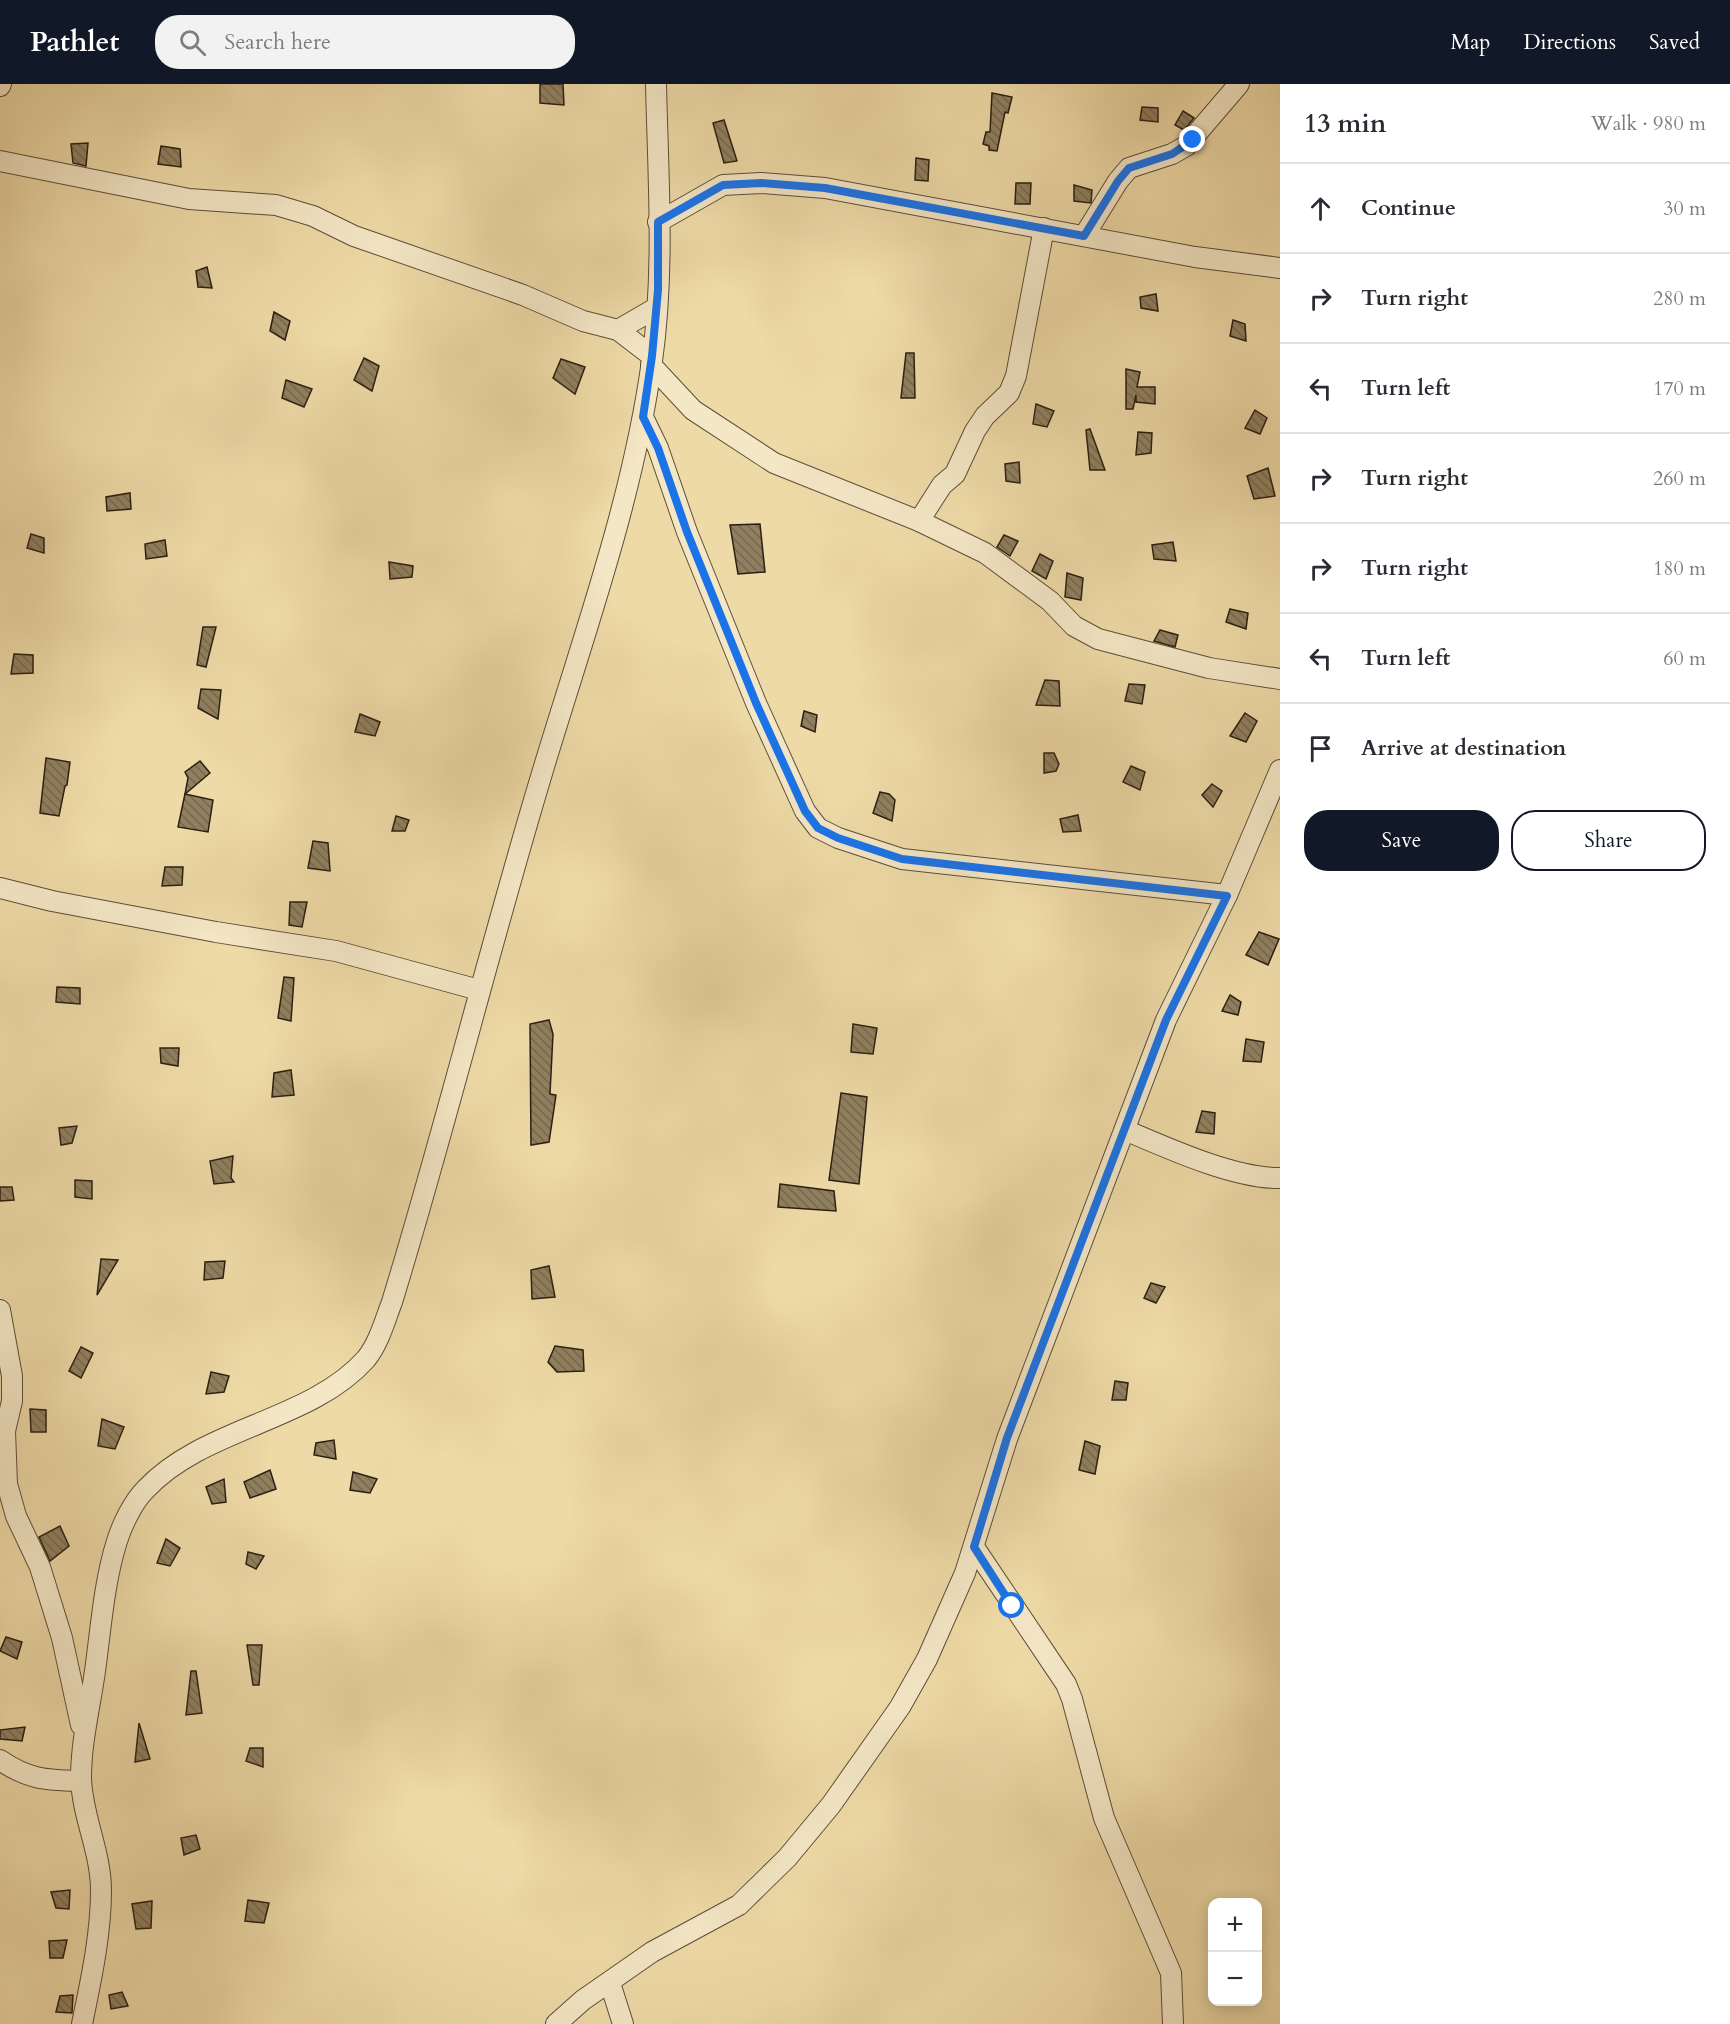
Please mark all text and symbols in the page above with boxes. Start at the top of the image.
search box [155,15,575,69]
text: Pathlet [30,23,119,61]
icon: search [176,26,209,59]
text: Search here [224,27,331,57]
text: Map [1450,28,1490,57]
text: Directions [1523,28,1616,57]
text: Saved [1649,28,1700,57]
text: 13 min [1304,106,1387,141]
text: Walk · 980 m [1591,110,1706,137]
route end [1179,126,1205,152]
icon: ahead [1304,192,1337,225]
text: Continue [1361,193,1456,223]
text: 30 m [1663,195,1706,222]
icon: right [1304,282,1337,315]
text: Turn right [1361,283,1468,313]
text: 280 m [1653,285,1706,312]
icon: left [1304,372,1337,405]
text: Turn left [1361,373,1450,403]
text: 170 m [1653,375,1706,402]
icon: right [1304,462,1337,495]
text: Turn right [1361,463,1468,493]
text: 260 m [1653,465,1706,492]
icon: right [1304,552,1337,585]
text: Turn right [1361,553,1468,583]
text: 180 m [1653,555,1706,582]
icon: left [1304,642,1337,675]
text: Turn left [1361,643,1450,673]
text: 60 m [1663,645,1706,672]
icon: arrive [1304,732,1337,765]
text: Arrive at destination [1361,733,1566,763]
button: Save [1304,810,1499,871]
button: Share [1511,810,1706,871]
route start [998,1592,1024,1618]
map controls [1208,1898,1262,2006]
button: + [1208,1898,1262,1952]
button: − [1208,1952,1262,2006]

